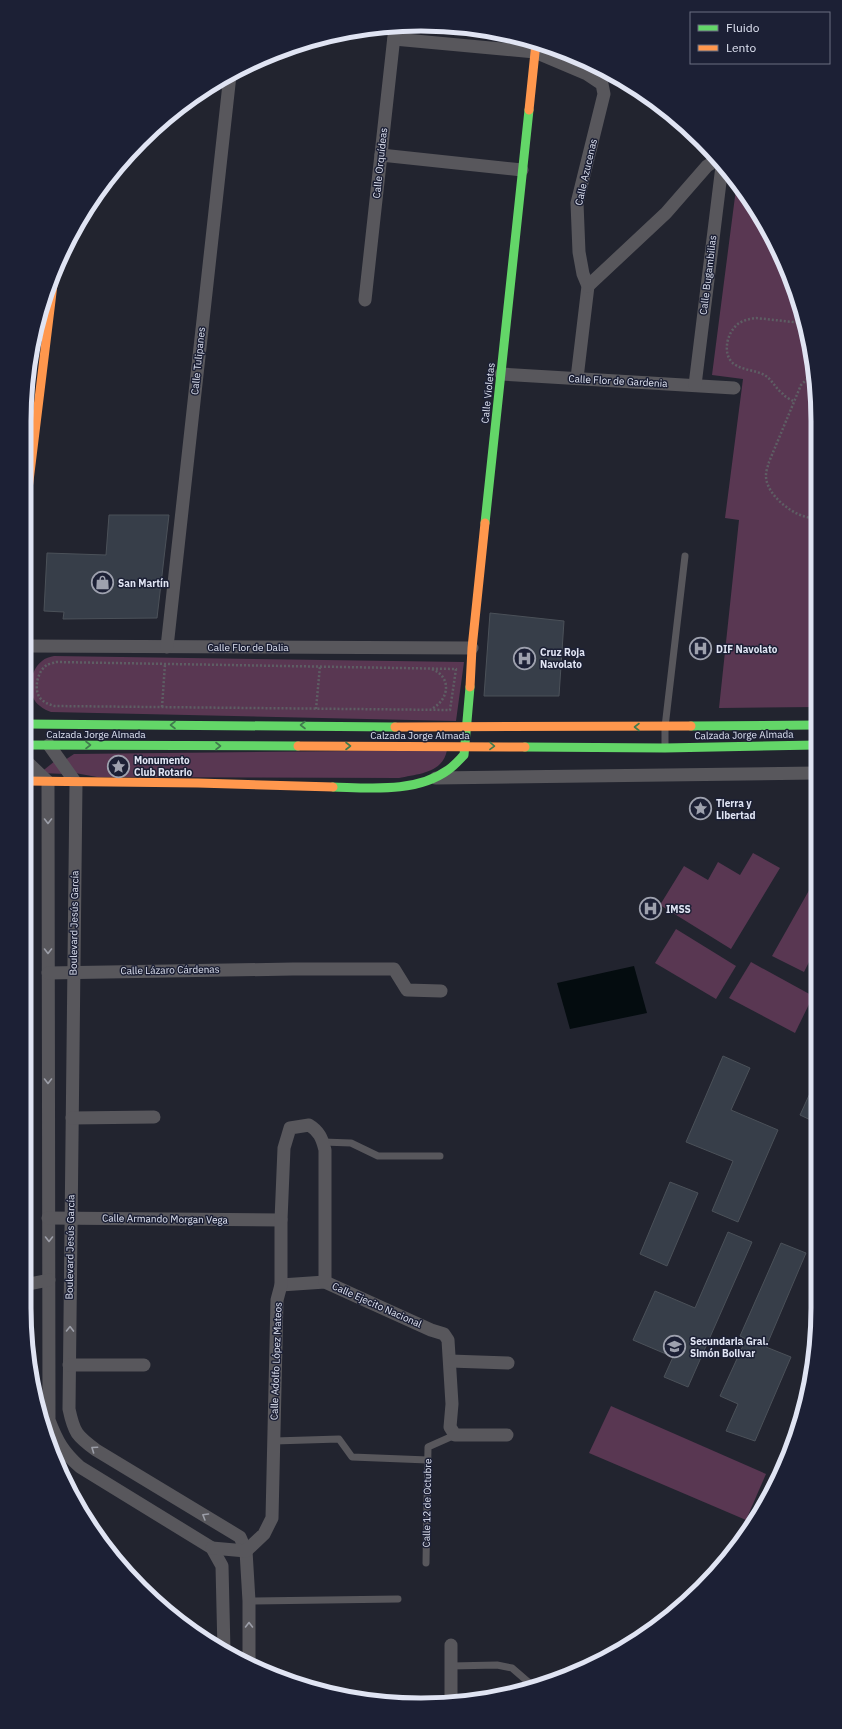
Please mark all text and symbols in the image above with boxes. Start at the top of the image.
legend [690,12,830,64]
text: Fluido [726,20,760,35]
text: Lento [726,40,756,55]
street label: Calle Orquídeas [370,127,390,199]
street label: Calle Azucenas [572,137,600,207]
street label: Calle Bugambilias [697,234,719,316]
street label: Calle Tulipanes [188,326,208,396]
street label: Calle Violetas [478,362,498,424]
street label: Calle Flor de Gardenia [568,372,668,390]
shop icon: San Martín [90,570,116,596]
place label: San Martín [118,577,169,590]
hospital icon: DIF Navolato [687,636,713,662]
street label: Calle Flor de Dalia [208,641,289,654]
place label: DIF Navolato [716,643,778,656]
hospital icon: Cruz Roja Navolato [511,645,537,671]
place label: Cruz Roja Navolato [540,646,585,671]
one-way arrow [170,721,176,729]
one-way arrow [300,721,306,729]
one-way arrow [634,723,640,731]
street label: Calzada Jorge Almada [46,728,146,741]
street label: Calzada Jorge Almada [694,728,794,742]
street label: Calzada Jorge Almada [370,729,470,742]
one-way arrow [85,741,91,749]
one-way arrow [215,742,221,750]
one-way arrow [345,742,351,750]
one-way arrow [489,742,495,750]
place icon: Monumento Club Rotario [105,753,131,779]
place label: Monumento Club Rotario [134,754,193,779]
place icon: Tierra y Libertad [688,796,714,822]
place label: Tierra y Libertad [716,797,756,822]
one-way arrow [44,818,52,824]
street label: Boulevard Jesús García [67,870,81,976]
hospital icon: IMSS [638,896,664,922]
place label: IMSS [666,903,691,916]
one-way arrow [44,948,52,954]
street label: Calle Lázaro Cárdenas [120,963,220,977]
one-way arrow [44,1078,52,1084]
street label: Boulevard Jesús García [63,1194,77,1300]
street label: Calle Armando Morgan Vega [102,1211,229,1227]
one-way arrow [45,1236,53,1242]
street label: Calle Ejecito Nacional [330,1279,424,1331]
street label: Calle Adolfo López Mateos [267,1302,285,1420]
one-way arrow [66,1326,74,1332]
school or university icon: Secundaria Gral. Simón Bolivar [662,1334,688,1360]
place label: Secundaria Gral. Simón Bolivar [690,1335,769,1360]
one-way arrow [91,1446,98,1454]
street label: Calle 12 de Octubre [420,1458,434,1548]
one-way arrow [202,1513,209,1520]
one-way arrow [245,1622,253,1628]

